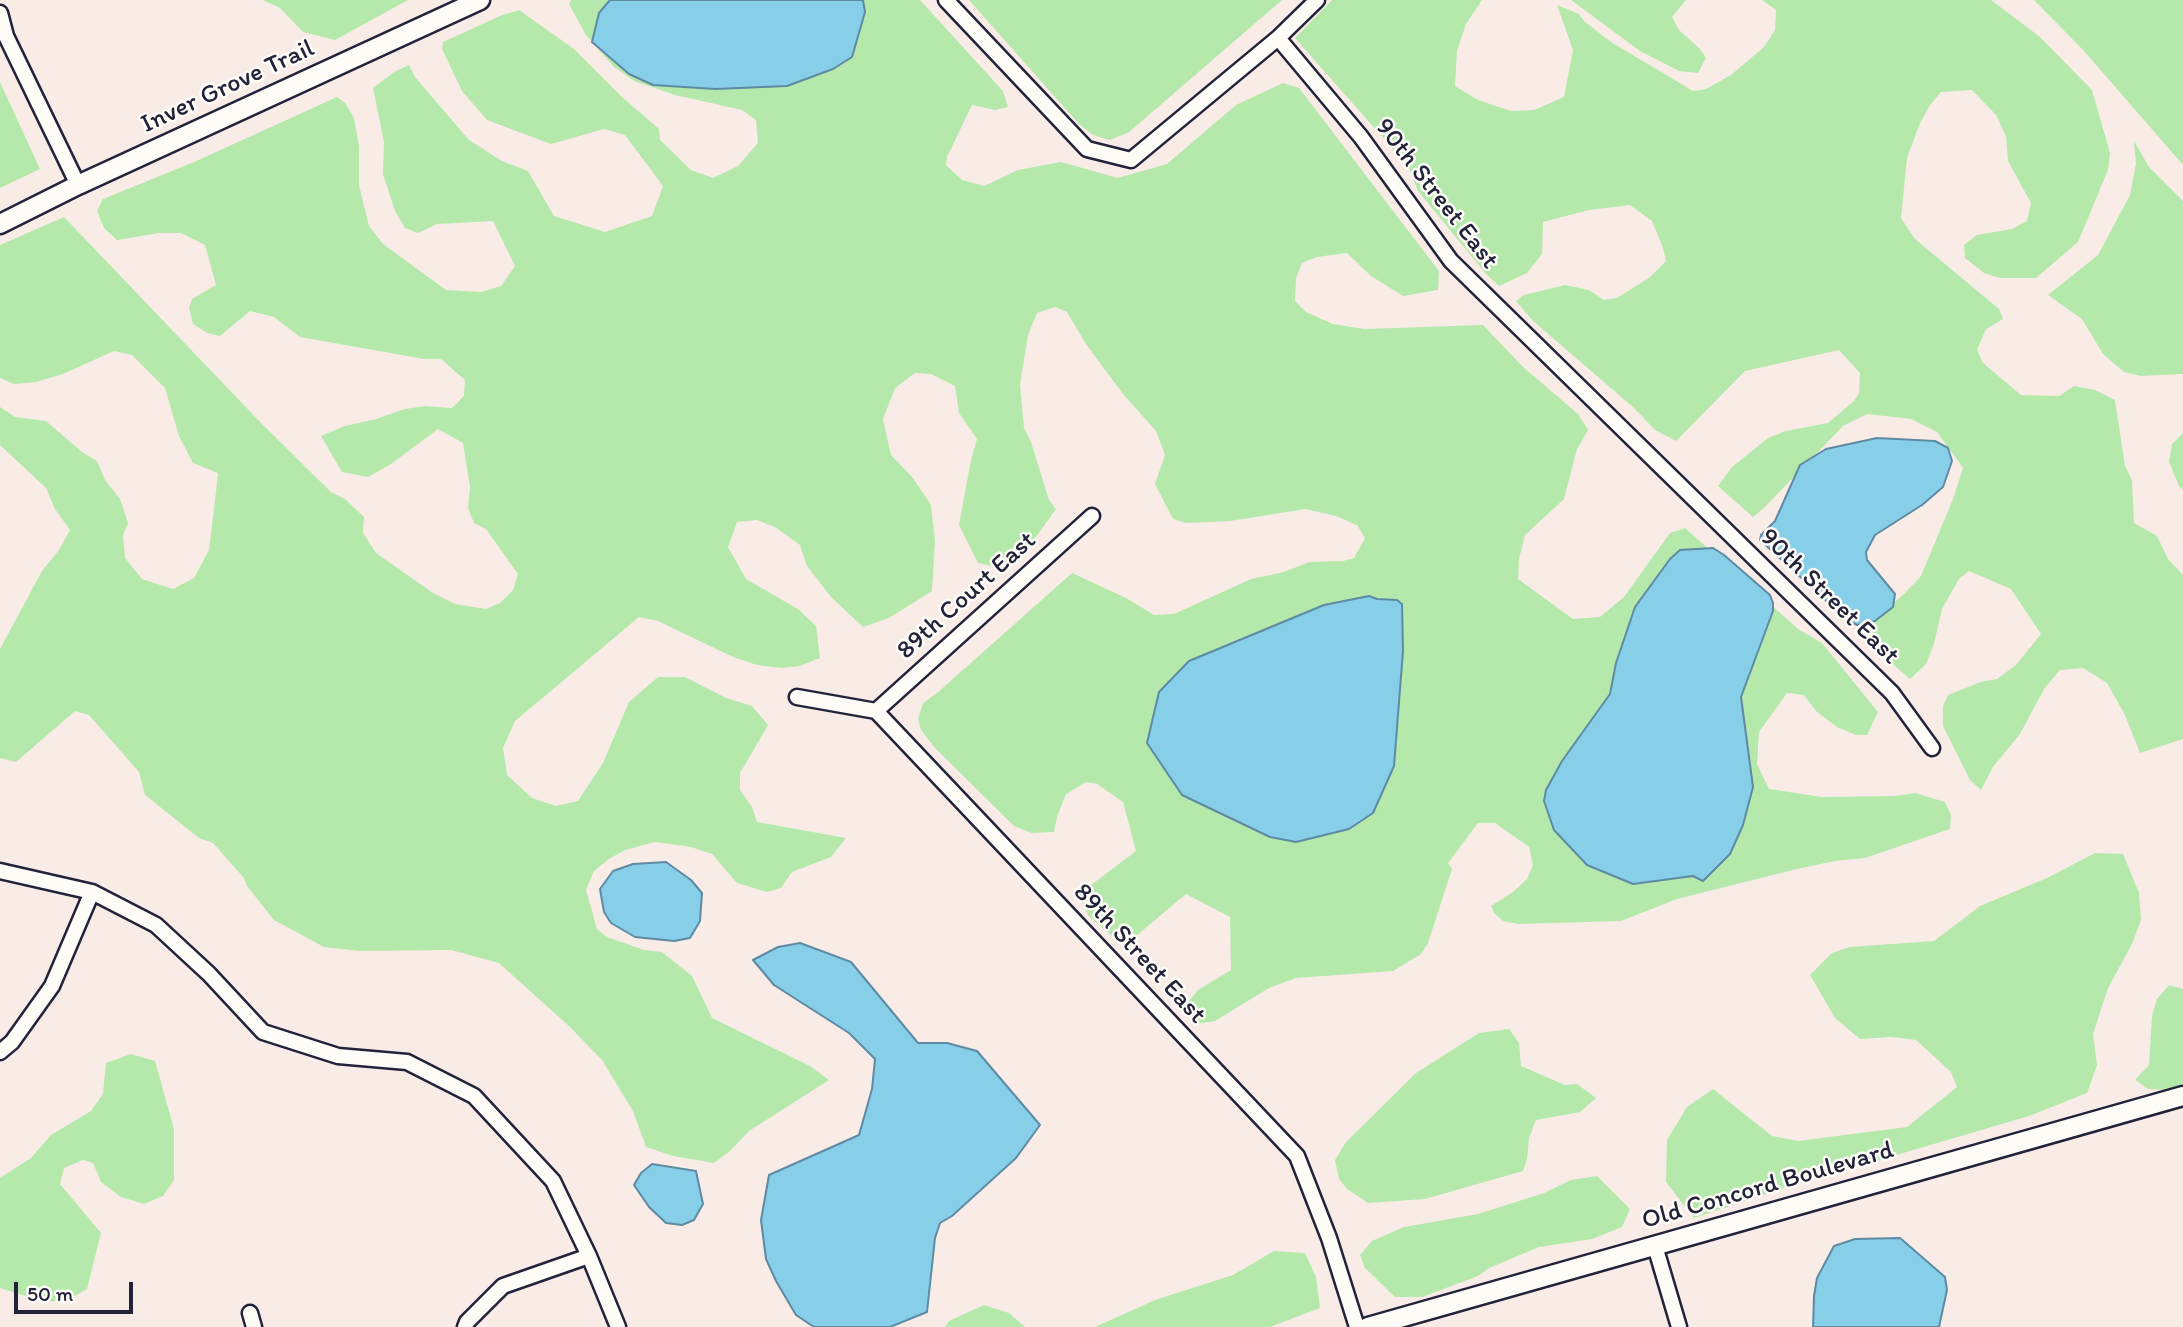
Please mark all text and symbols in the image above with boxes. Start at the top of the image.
street label: Inver Grove Trail [136,33,320,141]
street label: 90th Street East [1368,113,1504,275]
street label: 90th Street East [1753,522,1905,672]
street label: 89th Court East [891,525,1043,667]
street label: 89th Street East [1066,877,1212,1031]
street label: Old Concord Boulevard [1638,1135,1898,1237]
scale bar [18,1268,136,1312]
text: 50 m [27,1281,73,1306]

